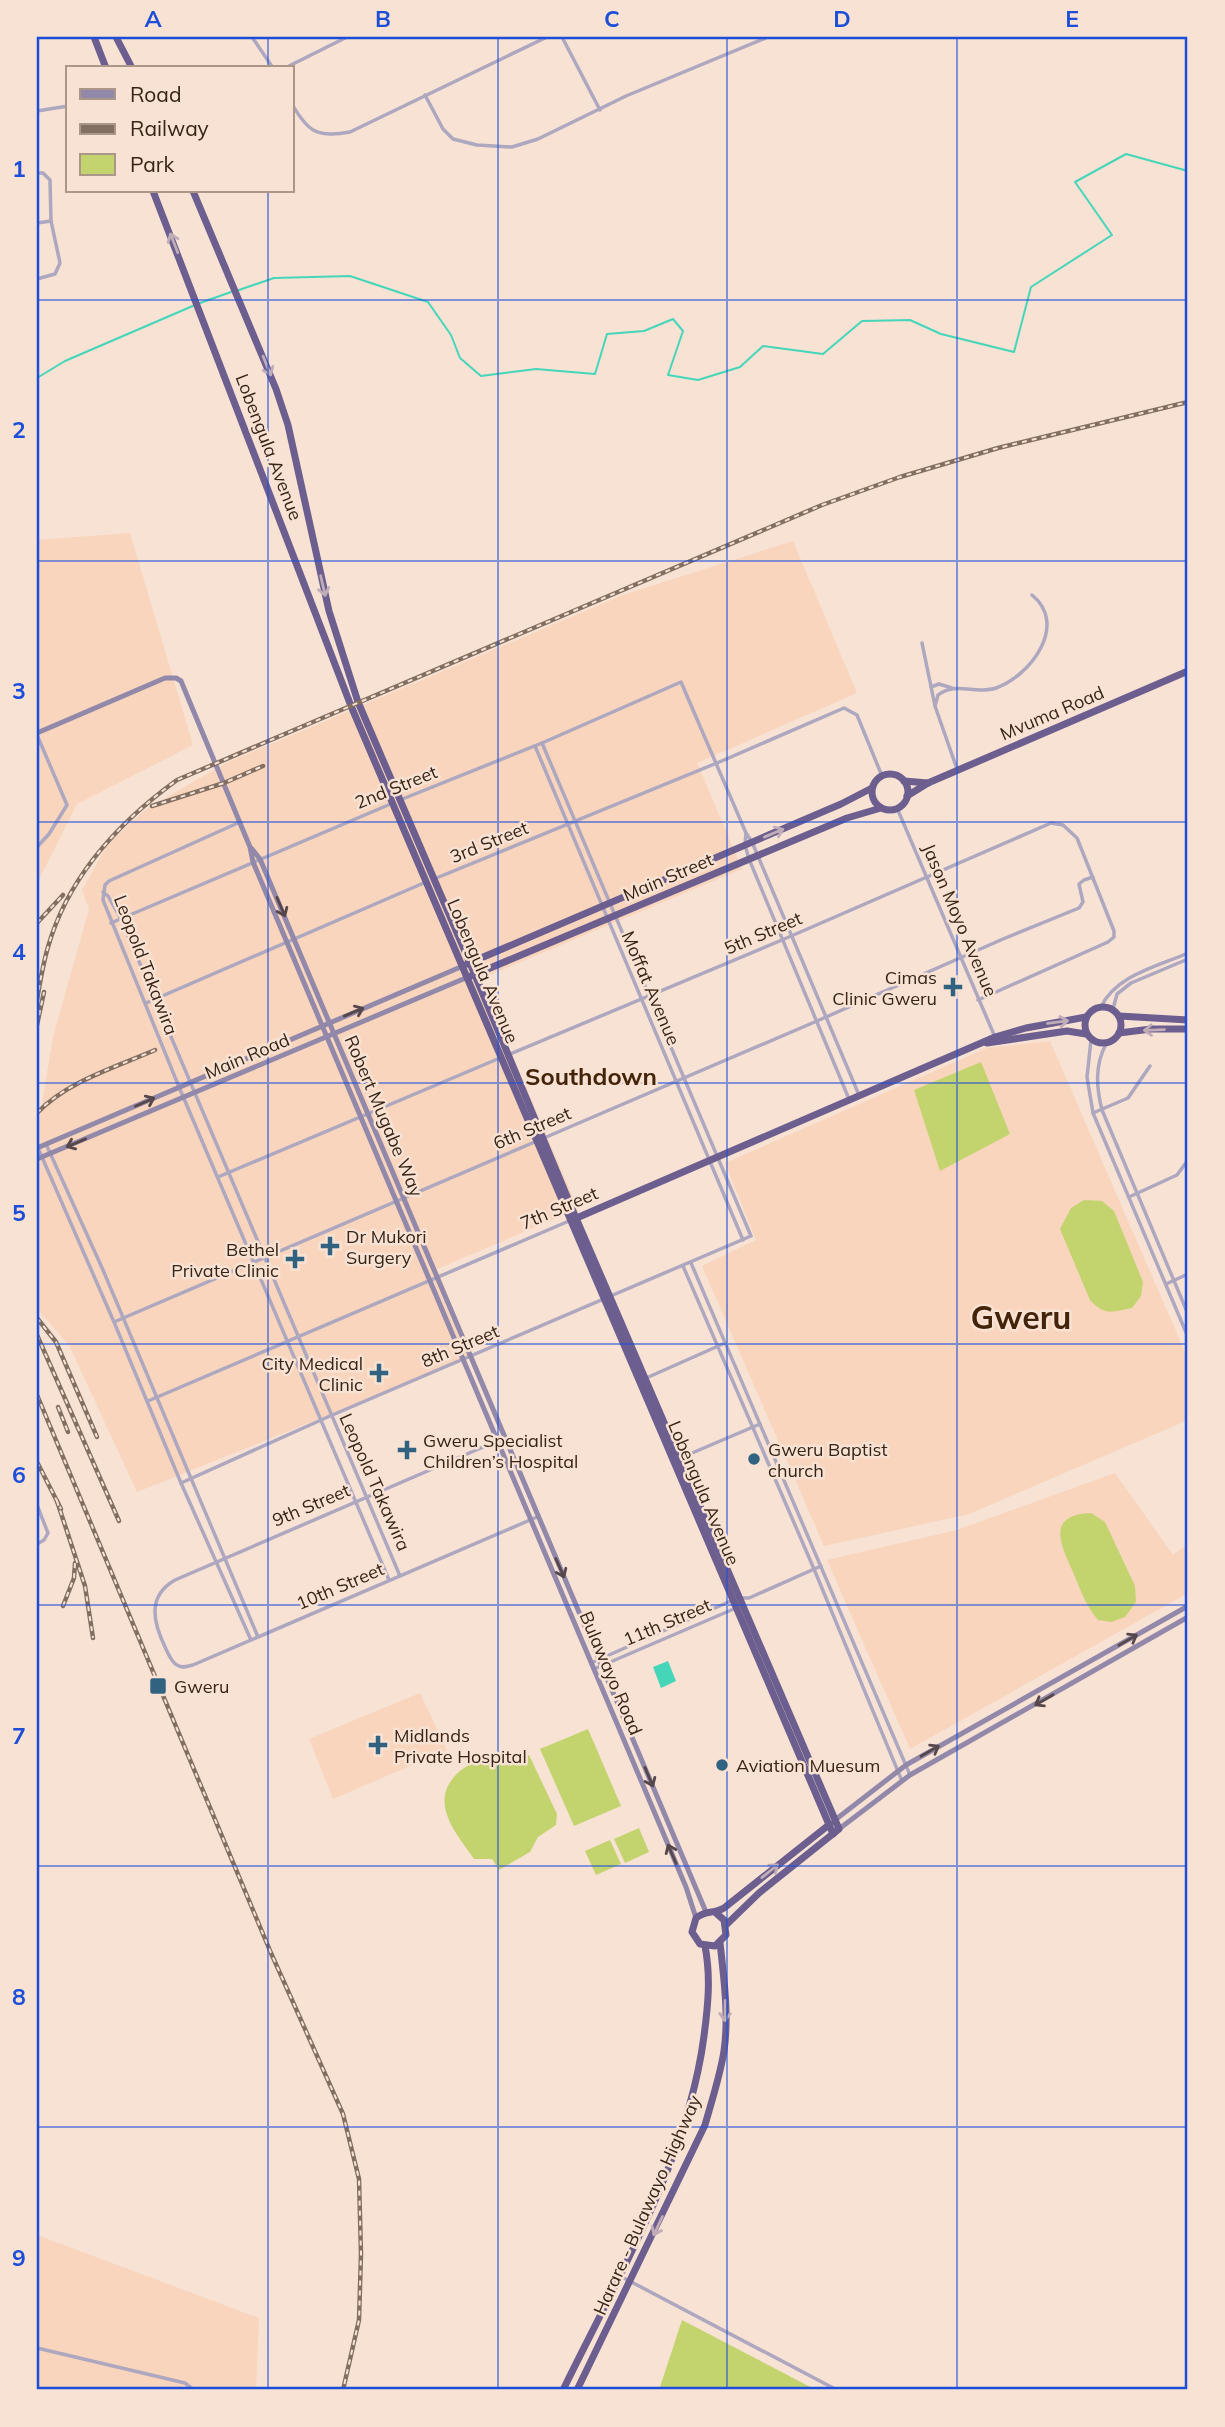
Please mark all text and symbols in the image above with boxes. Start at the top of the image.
text: A [144,4,162,33]
text: B [375,4,391,33]
text: C [604,4,620,33]
text: D [833,4,851,33]
text: E [1065,4,1079,33]
legend [66,66,294,192]
text: Road [130,81,181,107]
text: Railway [130,115,209,141]
text: Park [130,151,174,177]
text: 1 [12,154,26,183]
one-way arrow [166,233,179,255]
one-way arrow [261,355,274,376]
street label: Lobengula Avenue [231,371,307,523]
text: 2 [12,415,26,444]
one-way arrow [317,574,330,597]
text: 3 [12,676,26,705]
street label: Mvuma Road [996,681,1108,745]
street label: 2nd Street [352,760,440,814]
street label: 3rd Street [446,816,532,868]
one-way arrow [762,826,784,839]
street label: Jason Moyo Avenue [917,840,1003,1000]
street label: Main Street [620,848,716,906]
street label: Leopold Takawira [109,892,183,1038]
street label: Lobengula Avenue [442,895,524,1047]
one-way arrow [275,896,288,918]
street label: 5th Street [721,906,805,960]
street label: Moffat Avenue [617,927,685,1049]
text: 4 [12,937,26,966]
place label: Cimas Clinic Gweru [832,966,937,1010]
marker: Cimas Clinic Gweru [943,977,963,997]
one-way arrow [342,1005,364,1018]
one-way arrow [1046,1016,1069,1029]
one-way arrow [1142,1023,1165,1036]
street label: Main Road [201,1028,293,1084]
street label: Robert Mugabe Way [340,1032,429,1201]
district label: Southdown [525,1061,657,1091]
one-way arrow [133,1095,155,1108]
street label: 6th Street [490,1101,574,1155]
one-way arrow [66,1137,87,1150]
street label: 7th Street [517,1181,601,1235]
text: 5 [12,1198,26,1227]
place label: Dr Mukori Surgery [346,1225,427,1269]
marker: Dr Mukori Surgery [320,1236,340,1256]
place label: Bethel Private Clinic [171,1238,279,1282]
marker: Bethel Private Clinic [285,1249,305,1269]
district label: Gweru [971,1297,1071,1337]
street label: 8th Street [418,1319,502,1373]
place label: City Medical Clinic [261,1352,363,1396]
marker: City Medical Clinic [369,1363,389,1383]
street label: Leopold Takawira [334,1410,416,1554]
street label: Lobengula Avenue [663,1417,745,1569]
place label: Gweru Specialist Children’s Hospital [423,1429,578,1473]
place label: Gweru Baptist church [768,1438,888,1482]
marker: Gweru Specialist Children’s Hospital [397,1440,417,1460]
marker: Gweru Baptist church [746,1451,762,1467]
text: 6 [12,1460,26,1489]
street label: 9th Street [269,1478,353,1532]
street label: 10th Street [293,1557,387,1615]
one-way arrow [554,1557,567,1578]
street label: 11th Street [620,1593,714,1651]
street label: Bulawayo Road [575,1608,647,1738]
one-way arrow [1117,1633,1138,1646]
place label: Gweru [174,1675,229,1698]
marker: Gweru [148,1676,168,1696]
one-way arrow [1034,1694,1055,1707]
text: 7 [12,1721,26,1750]
place label: Midlands Private Hospital [394,1724,527,1768]
marker: Midlands Private Hospital [368,1735,388,1755]
one-way arrow [920,1744,940,1758]
place label: Aviation Muesum [736,1754,880,1777]
marker: Aviation Muesum [714,1757,730,1773]
one-way arrow [644,1766,657,1788]
one-way arrow [665,1844,678,1865]
one-way arrow [761,1864,779,1879]
text: 8 [12,1982,26,2011]
one-way arrow [719,2000,732,2023]
street label: Harare - Bulawayo Highway [588,2091,706,2319]
one-way arrow [650,2215,664,2236]
text: 9 [12,2243,26,2272]

